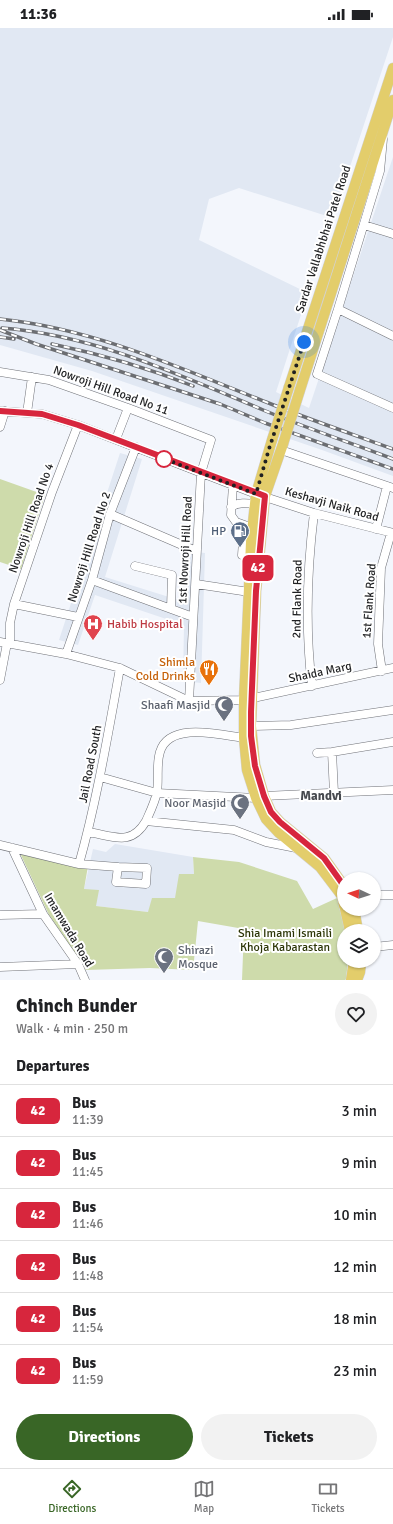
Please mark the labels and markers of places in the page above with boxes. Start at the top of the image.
unlabelled marker [155,450,173,468]
fuel station icon: HP [229,520,251,548]
place label: HP [211,524,226,539]
hospital icon: Habib Hospital [82,613,104,641]
place label: Habib Hospital [107,617,183,632]
place label: Shimla Cold Drinks [136,655,195,684]
restaurant icon: Shimla Cold Drinks [198,658,220,686]
mosque icon: Shaafi Masjid [213,694,235,722]
place label: Shaafi Masjid [141,698,210,713]
mosque icon: Noor Masjid [229,792,251,820]
place label: Noor Masjid [164,796,226,811]
place label: Shirazi Mosque [178,943,218,972]
mosque icon: Shirazi Mosque [153,946,175,974]

